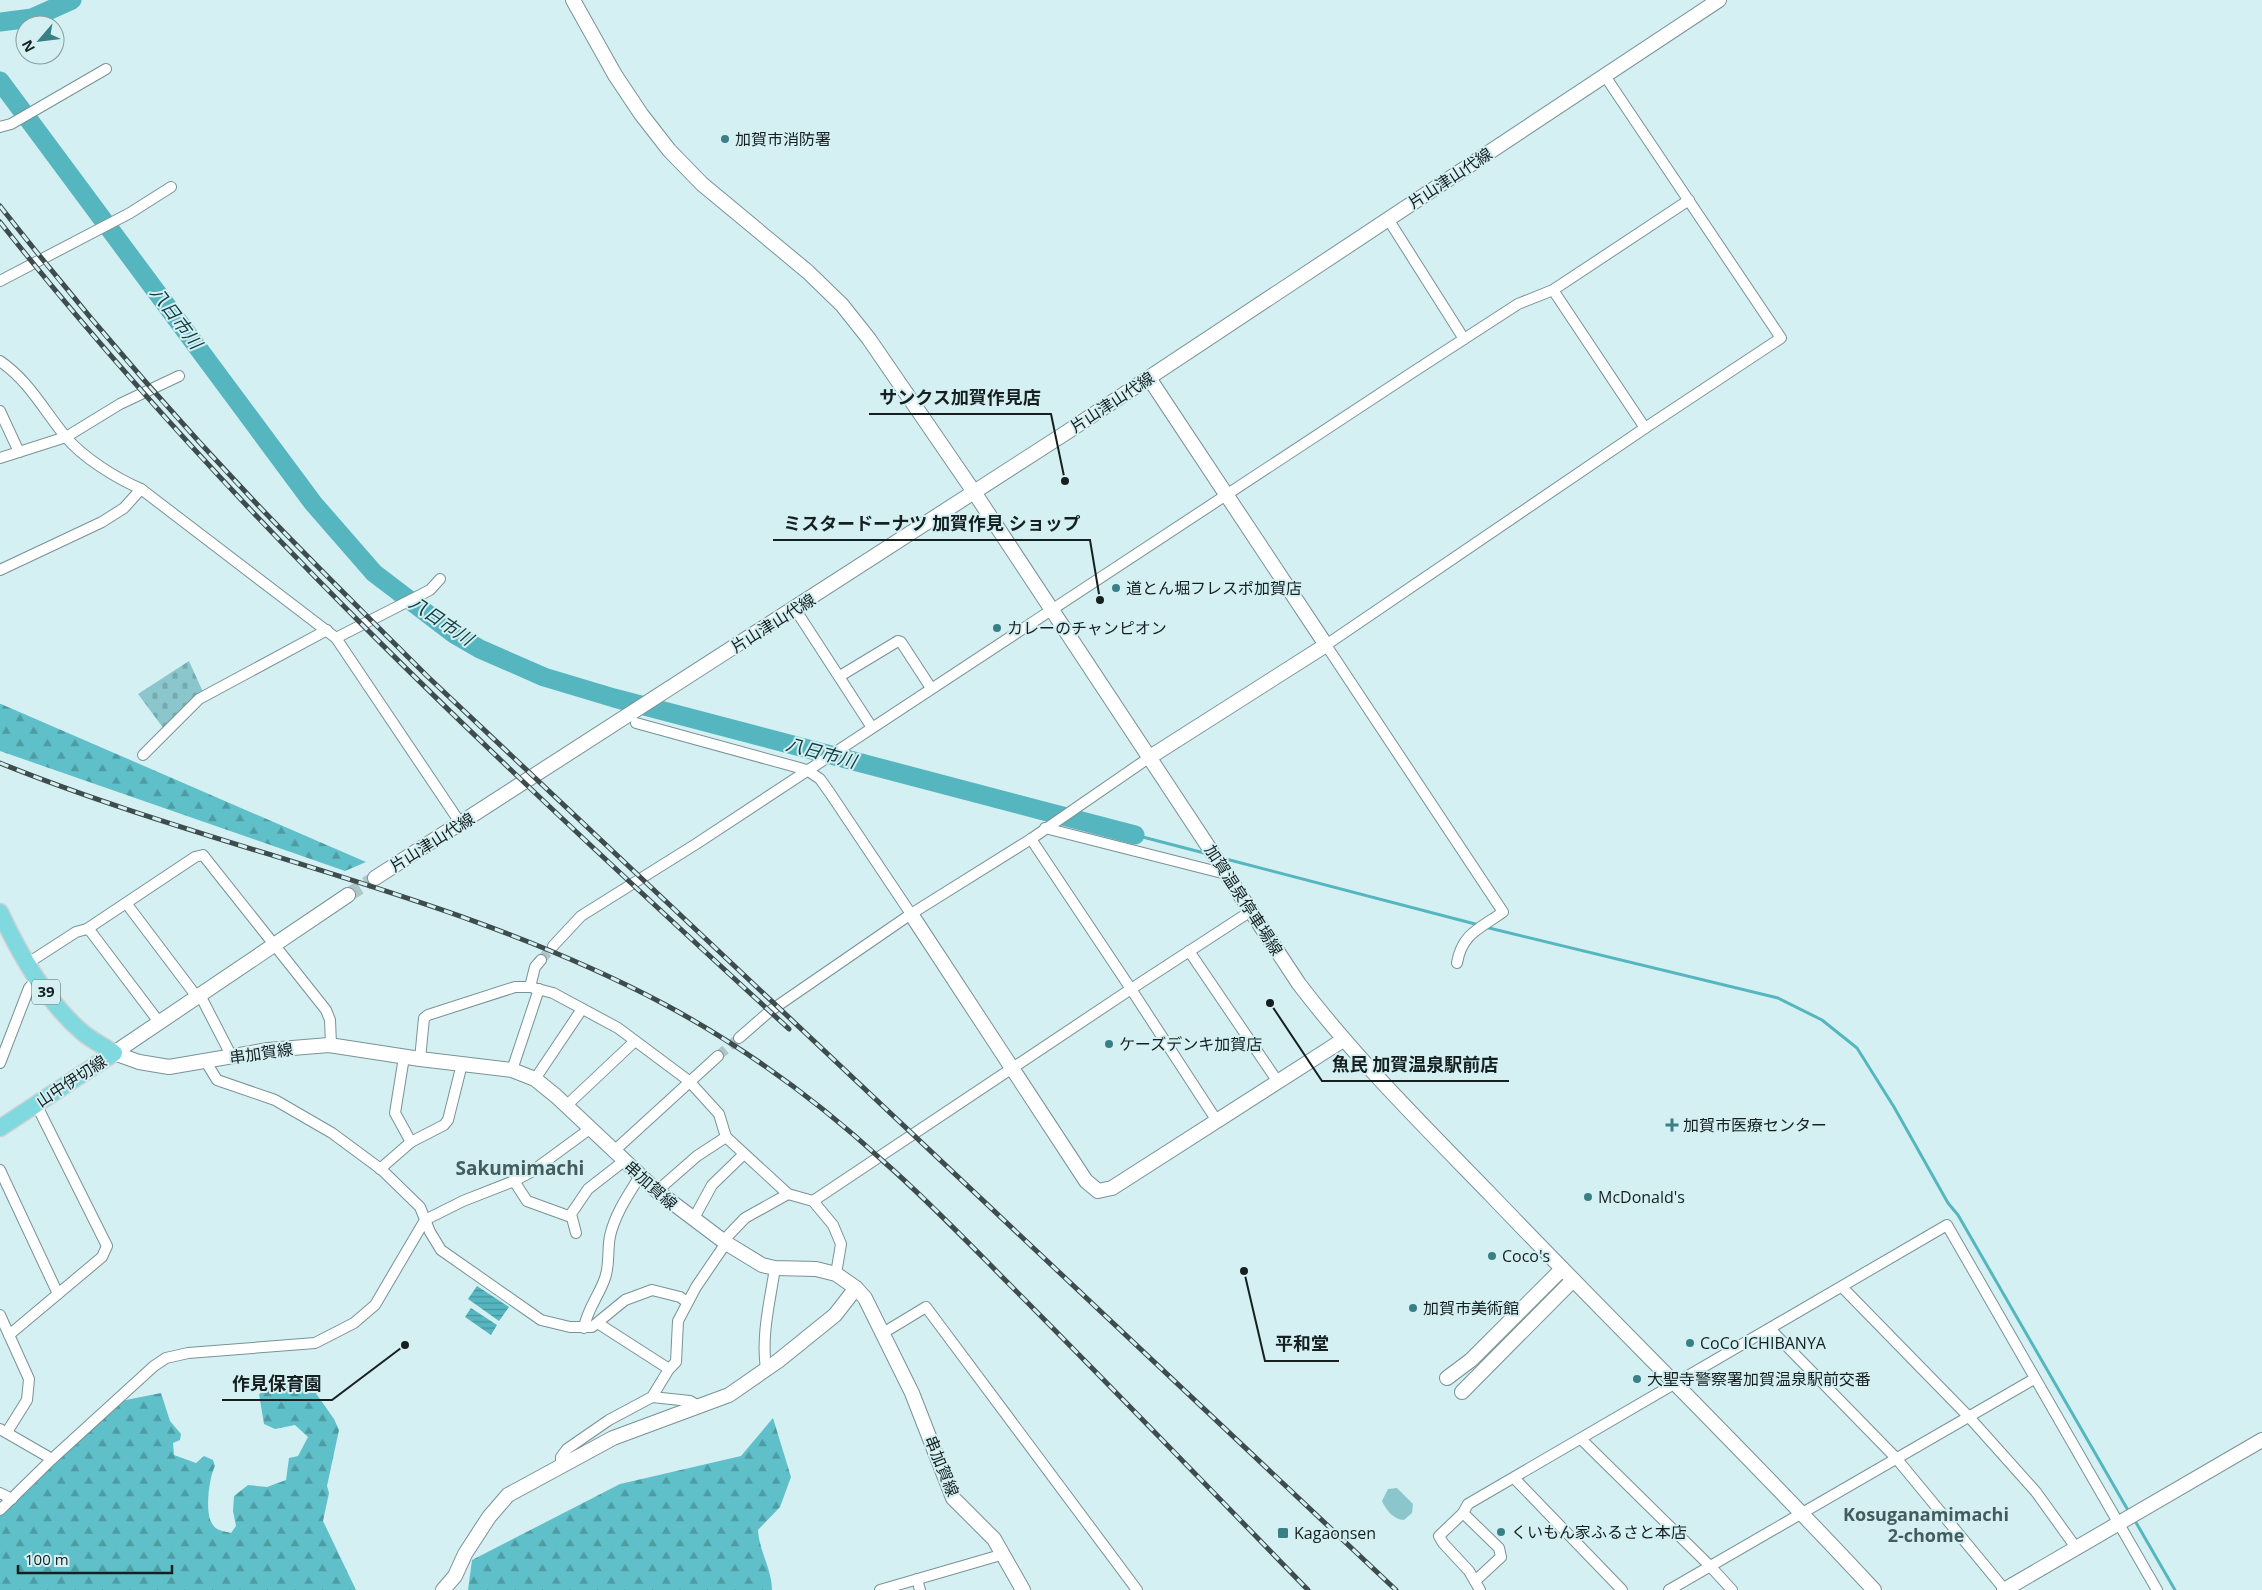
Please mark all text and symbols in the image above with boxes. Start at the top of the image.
north arrow [15,15,65,65]
text: N [17,37,39,56]
place label: 加賀市消防署 [735,128,831,150]
marker: 加賀市消防署 [719,133,731,145]
street label: 片山津山代線 [1404,143,1496,213]
water label: 八日市川 [146,281,209,355]
street label: 片山津山代線 [1066,367,1158,437]
callout: サンクス加賀作見店 [869,381,1051,414]
text: サンクス加賀作見店 [879,385,1041,409]
callout: ミスタードーナツ 加賀作見 ショップ [773,507,1090,540]
text: ミスタードーナツ 加賀作見 ショップ [783,511,1081,535]
place label: 道とん堀フレスポ加賀店 [1126,577,1302,599]
marker: 道とん堀フレスポ加賀店 [1110,582,1122,594]
street label: 片山津山代線 [726,588,820,658]
water label: 八日市川 [405,590,480,651]
place label: カレーのチャンピオン [1007,617,1167,639]
marker: カレーのチャンピオン [991,622,1003,634]
water label: 八日市川 [783,731,861,773]
street label: 片山津山代線 [385,807,479,877]
street label: 加賀温泉停車場線 [1200,840,1288,960]
road number: 39 [32,980,60,1004]
place label: ケーズデンキ加賀店 [1119,1033,1262,1055]
street label: 串加賀線 [228,1038,294,1068]
marker: ケーズデンキ加賀店 [1103,1038,1115,1050]
callout: 魚民 加賀温泉駅前店 [1322,1048,1509,1081]
street label: 山中伊切線 [31,1050,111,1112]
text: 魚民 加賀温泉駅前店 [1332,1052,1498,1076]
place label: 加賀市医療センター [1683,1114,1827,1136]
marker: 加賀市医療センター [1665,1118,1679,1132]
district label: Sakumimachi [456,1155,584,1181]
street label: 串加賀線 [620,1155,682,1215]
place label: McDonald's [1598,1186,1685,1208]
marker: McDonald's [1582,1191,1594,1203]
place label: Coco's [1502,1245,1550,1267]
marker: Coco's [1486,1250,1498,1262]
place label: 加賀市美術館 [1423,1297,1519,1319]
marker: 加賀市美術館 [1407,1302,1419,1314]
callout: 平和堂 [1265,1328,1339,1361]
text: 平和堂 [1275,1331,1329,1355]
place label: CoCo ICHIBANYA [1700,1332,1827,1354]
marker: CoCo ICHIBANYA [1684,1337,1696,1349]
callout: 作見保育園 [222,1367,332,1400]
place label: 大聖寺警察署加賀温泉駅前交番 [1647,1368,1871,1390]
text: 作見保育園 [232,1371,322,1395]
marker: 大聖寺警察署加賀温泉駅前交番 [1631,1373,1643,1385]
street label: 串加賀線 [920,1432,964,1500]
district label: Kosuganamimachi 2-chome [1843,1502,2009,1547]
place label: くいもん家ふるさと本店 [1511,1521,1687,1543]
place label: Kagaonsen [1294,1522,1376,1544]
marker: Kagaonsen [1276,1526,1290,1540]
marker: くいもん家ふるさと本店 [1495,1526,1507,1538]
scale bar [18,1542,171,1574]
text: 100 m [25,1549,69,1569]

